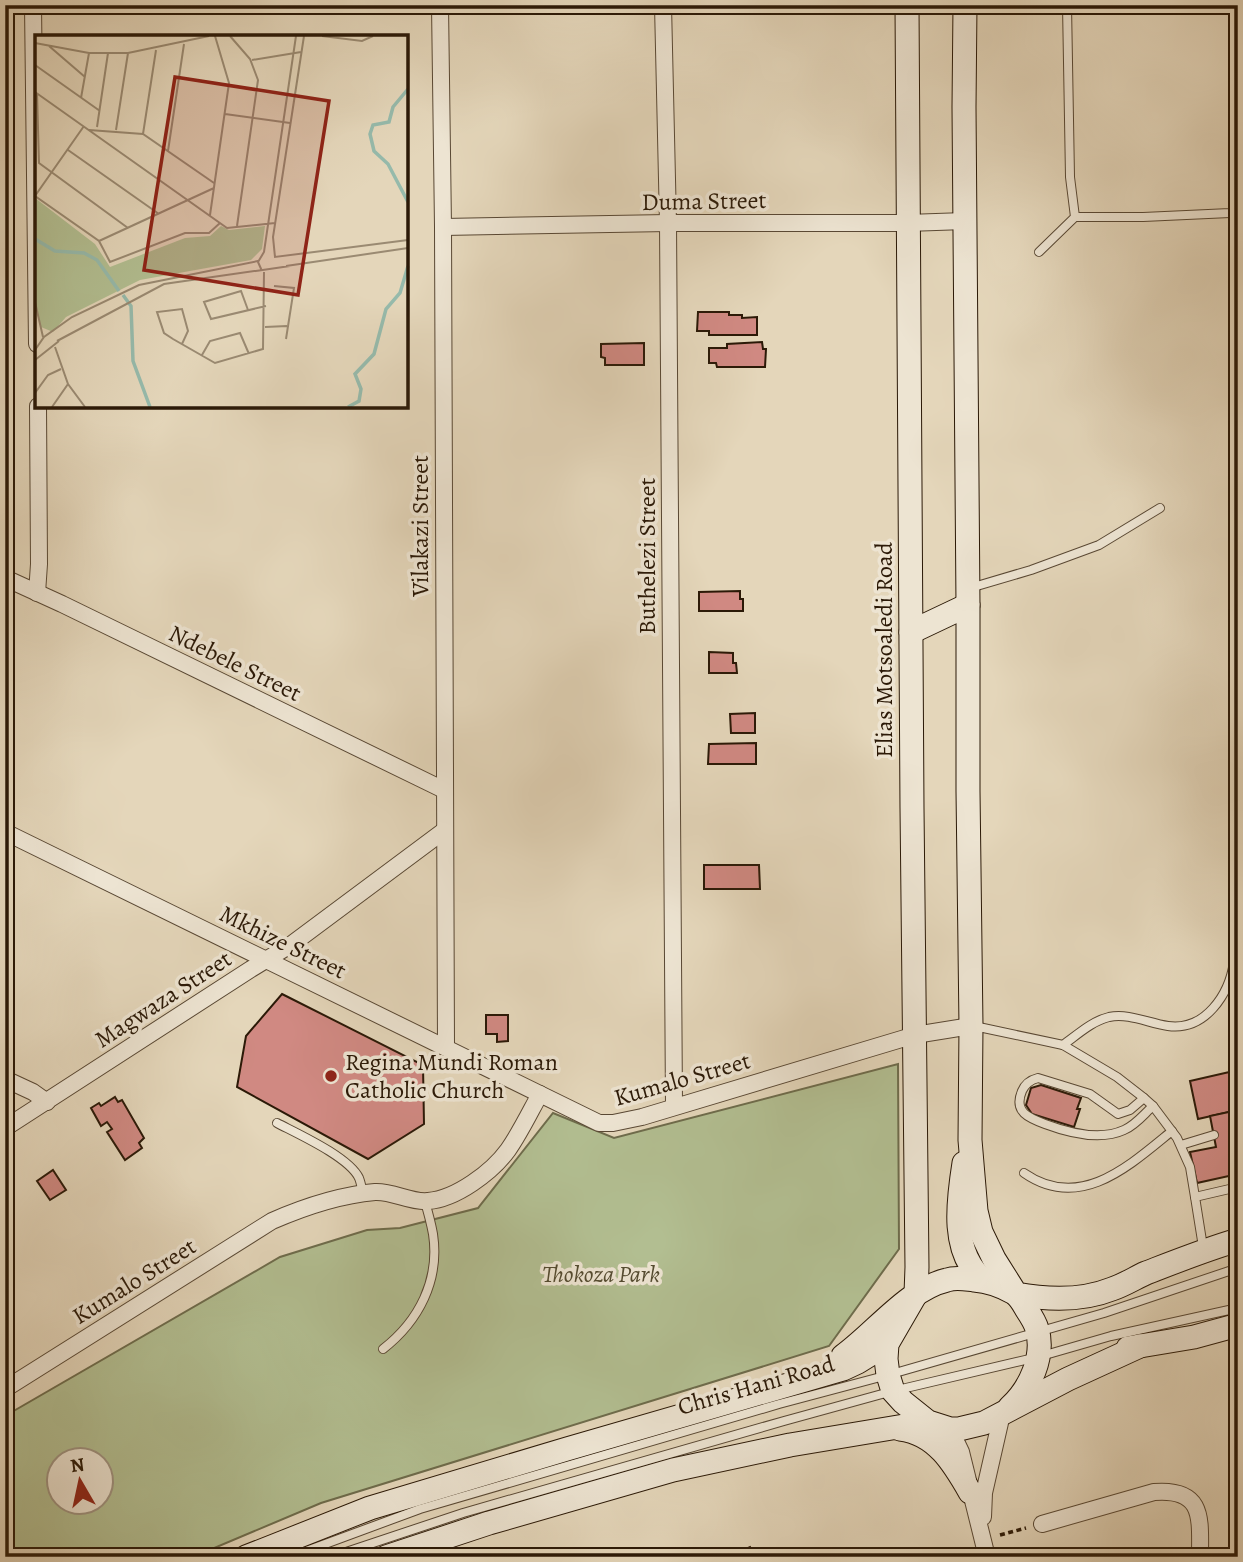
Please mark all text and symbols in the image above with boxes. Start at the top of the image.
inset map [35,35,408,408]
street label: Duma Street [641,184,767,218]
street label: Vilakazi Street [404,455,436,598]
street label: Buthelezi Street [631,477,663,634]
street label: Elias Motsoaledi Road [868,542,900,758]
street label: Ndebele Street [163,617,307,709]
street label: Mkhize Street [214,898,352,987]
street label: Magwaza Street [88,943,238,1055]
street label: Kumalo Street [610,1044,754,1114]
place label: Regina Mundi Roman Catholic Church [345,1046,558,1106]
marker: Regina Mundi Roman Catholic Church [323,1068,339,1084]
street label: Kumalo Street [66,1230,202,1332]
park label: Thokoza Park [542,1258,660,1290]
street label: Chris Hani Road [674,1347,838,1423]
north arrow [46,1446,116,1516]
text: N [69,1451,87,1479]

